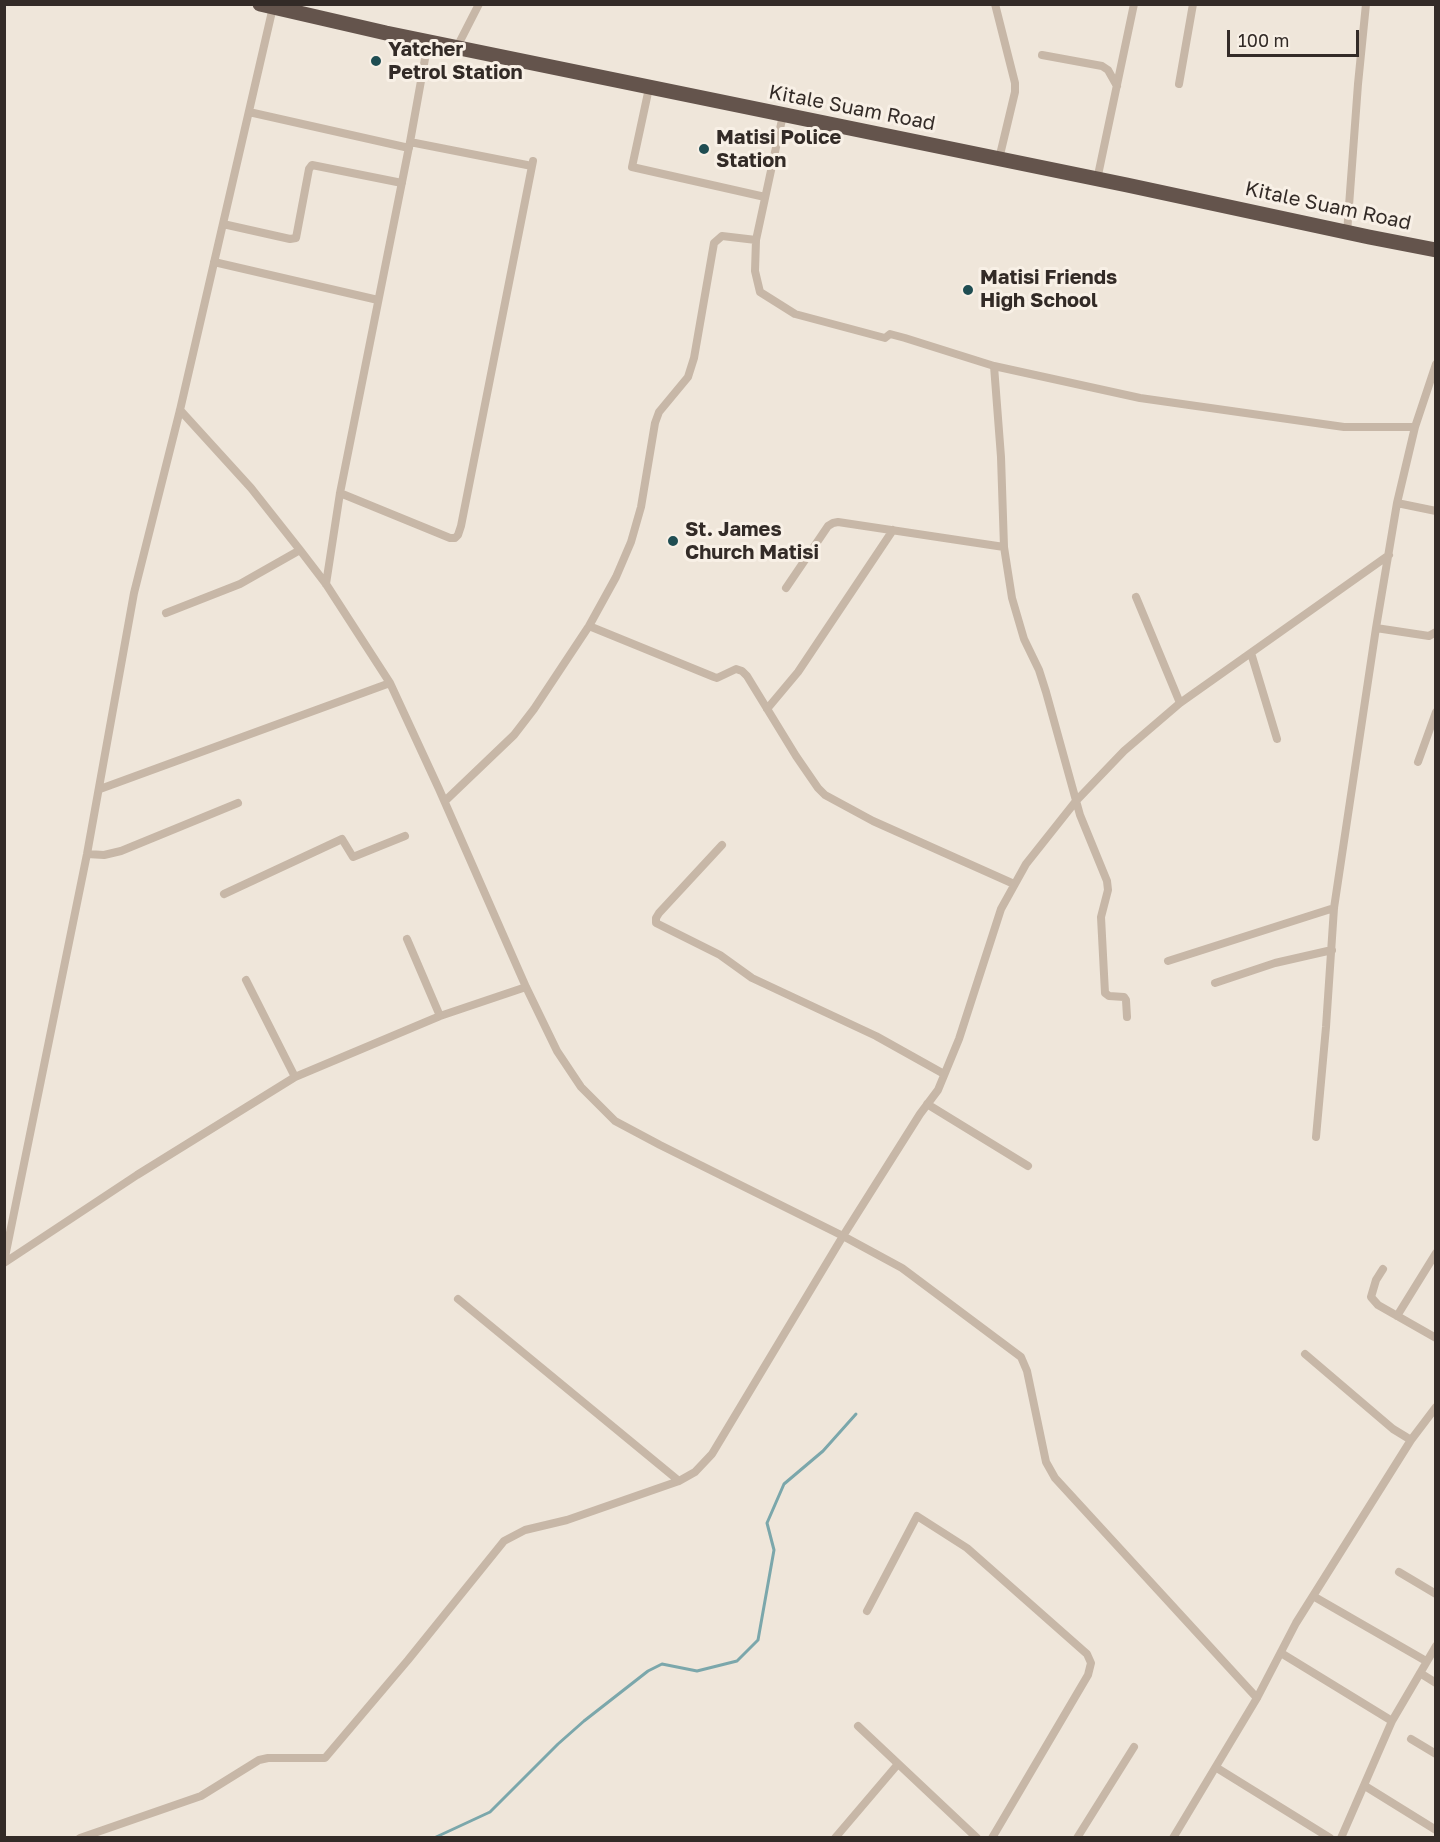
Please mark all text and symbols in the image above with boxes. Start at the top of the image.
scale bar [1230,18,1362,56]
text: 100 m [1238,29,1289,51]
place label: Yatcher Petrol Station [388,38,523,85]
marker: Yatcher Petrol Station [369,54,383,68]
street label: Kitale Suam Road [767,80,937,136]
place label: Matisi Police Station [716,126,841,173]
marker: Matisi Police Station [697,142,711,156]
street label: Kitale Suam Road [1243,177,1413,235]
place label: Matisi Friends High School [980,266,1117,313]
marker: Matisi Friends High School [961,283,975,297]
place label: St. James Church Matisi [685,518,819,565]
marker: St. James Church Matisi [666,534,680,548]

